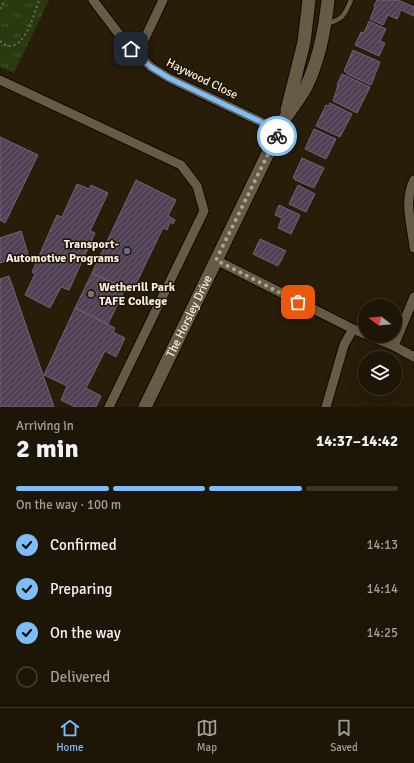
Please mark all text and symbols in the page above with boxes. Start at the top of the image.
pin [114,32,148,66]
icon: home [120,38,142,60]
street label: Haywood Close [164,55,240,103]
courier [257,116,297,156]
icon: bike [266,125,288,147]
place label: Transport- Automotive Programs [6,237,120,266]
marker: Transport- Automotive Programs [122,246,132,256]
street label: The Horsley Drive [163,273,215,360]
place label: Wetherill Park TAFE College [99,280,176,309]
pin [281,285,315,319]
marker: Wetherill Park TAFE College [86,289,96,299]
icon: bag [287,291,309,313]
north arrow [358,299,402,343]
map controls [358,299,402,395]
button: layers [358,351,402,395]
text: Arriving in [16,418,74,434]
text: 14:37–14:42 [316,432,398,450]
text: 2 min [16,433,79,465]
text: On the way · 100 m [16,497,121,513]
icon: check [16,534,38,556]
text: Confirmed [50,536,117,554]
text: 14:13 [366,537,398,553]
icon: check [16,578,38,600]
text: Preparing [50,580,113,598]
text: 14:14 [366,581,398,597]
icon: check [16,622,38,644]
text: On the way [50,624,121,642]
text: 14:25 [366,625,398,641]
text: Delivered [50,668,110,686]
tab: Home [56,717,84,754]
tab: Map [196,717,218,754]
tab: Saved [330,717,358,754]

